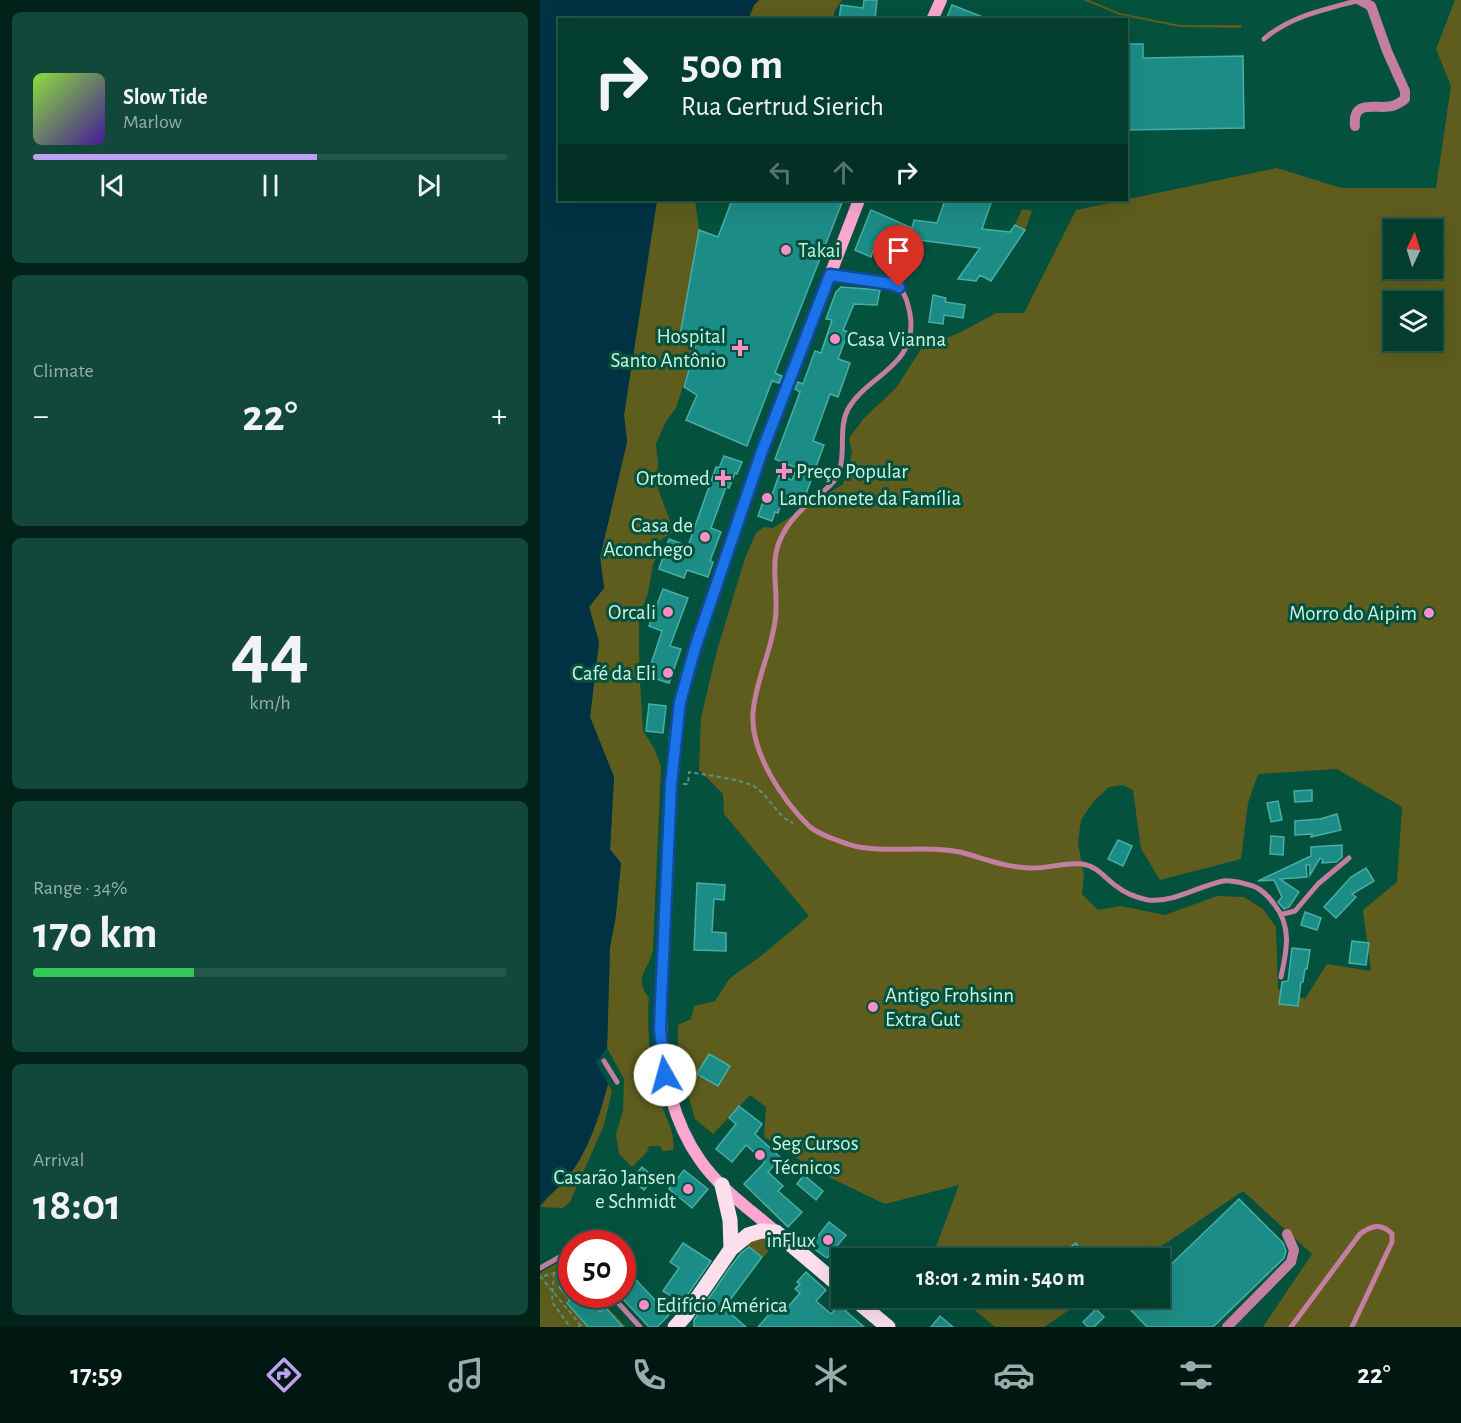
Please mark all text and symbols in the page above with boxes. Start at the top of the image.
icon: right [582,42,660,120]
text: 500 m [681,44,783,86]
text: Slow Tide [123,86,208,108]
text: Rua Gertrud Sierich [681,93,884,120]
text: Marlow [123,112,182,132]
icon: left [764,156,797,189]
icon: ahead [827,156,860,189]
icon: right [890,156,923,189]
icon: previous [96,169,129,202]
icon: pause [254,169,287,202]
icon: next [412,169,445,202]
north arrow [1383,219,1443,279]
map controls [1383,219,1443,351]
pin [873,225,924,287]
icon: arrive [882,234,915,267]
place label: Takai [798,240,841,261]
marker: Takai [779,243,793,257]
button: layers [1383,291,1443,351]
place label: Hospital Santo Antônio [611,326,726,371]
place label: Casa Vianna [847,329,946,350]
marker: Casa Vianna [828,332,842,346]
marker: Hospital Santo Antônio [731,339,749,357]
text: Climate [33,361,94,381]
text: 22° [242,394,298,439]
text: − [33,400,49,433]
text: + [491,400,507,433]
place label: Preço Popular [796,461,908,482]
marker: Preço Popular [777,464,791,478]
place label: Ortomed [636,468,710,489]
marker: Ortomed [714,469,732,487]
place label: Lanchonete da Família [779,488,961,509]
marker: Lanchonete da Família [760,491,774,505]
place label: Casa de Aconchego [603,515,693,560]
marker: Casa de Aconchego [698,530,712,544]
place label: Orcali [608,602,656,623]
place label: Morro do Aipim [1289,603,1417,624]
marker: Orcali [661,605,675,619]
marker: Morro do Aipim [1422,606,1436,620]
text: 44 [231,613,309,691]
place label: Café da Eli [572,663,656,684]
marker: Café da Eli [661,666,675,680]
text: km/h [249,693,291,713]
text: Range · 34% [33,878,128,898]
text: 170 km [33,911,157,956]
place label: Antigo Frohsinn Extra Gut [885,985,1014,1030]
marker: Antigo Frohsinn Extra Gut [866,1000,880,1014]
position arrow [633,1043,697,1107]
place label: Seg Cursos Técnicos [772,1133,858,1178]
marker: Seg Cursos Técnicos [753,1148,767,1162]
text: Arrival [33,1150,84,1170]
place label: Casarão Jansen e Schmidt [553,1167,676,1212]
marker: Casarão Jansen e Schmidt [681,1182,695,1196]
text: 18:01 [33,1183,121,1228]
speed limit sign: 50 [558,1230,636,1308]
place label: inFlux [766,1230,816,1251]
marker: inFlux [821,1233,835,1247]
text: 18:01 · 2 min · 540 m [916,1267,1085,1289]
place label: Edifício América [656,1295,788,1316]
marker: Edifício América [637,1298,651,1312]
icon: directions [263,1354,305,1396]
icon: music [445,1354,487,1396]
icon: phone [628,1354,670,1396]
icon: climate [810,1354,852,1396]
icon: car [993,1354,1035,1396]
icon: filters [1175,1354,1217,1396]
text: 17:59 [70,1361,122,1388]
text: 22° [1357,1361,1391,1388]

